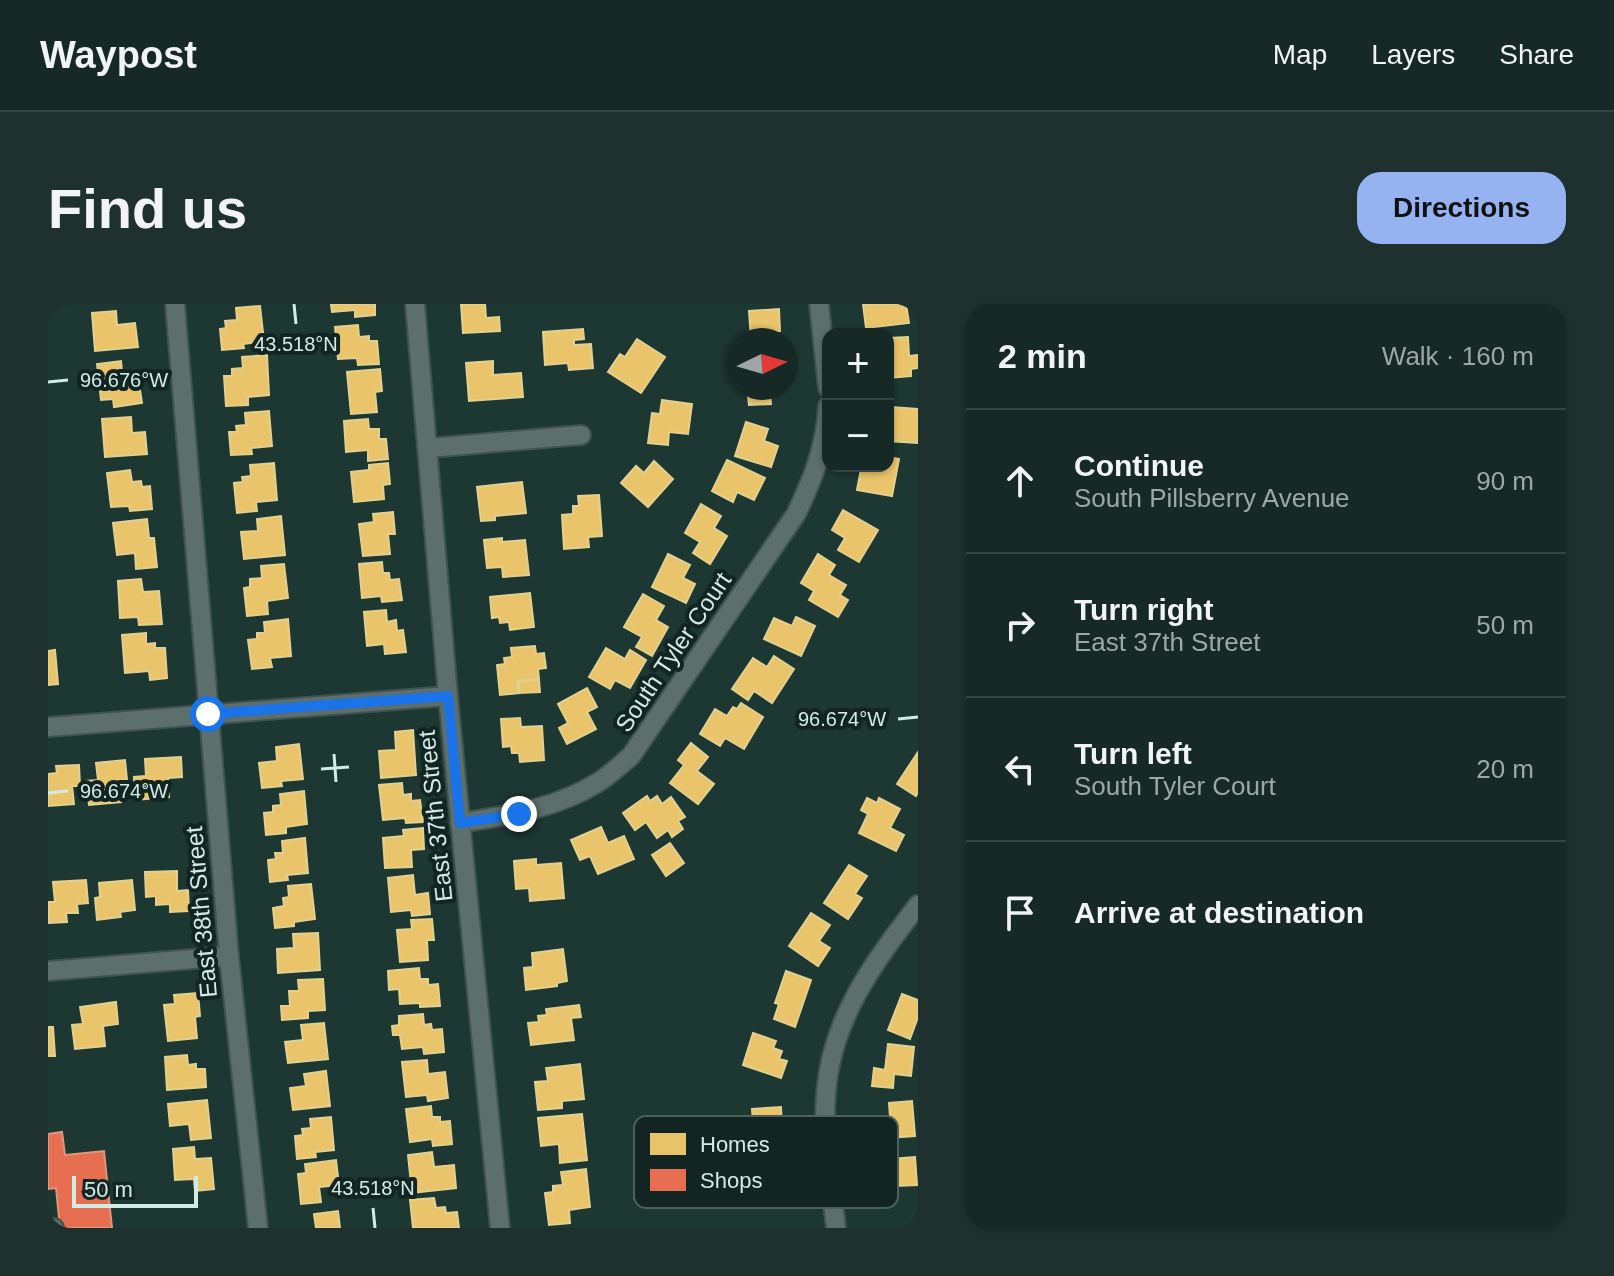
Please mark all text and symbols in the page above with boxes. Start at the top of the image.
text: Waypost [40,34,197,76]
text: Map [1273,39,1327,70]
text: Layers [1371,39,1455,70]
text: Share [1499,39,1574,70]
button: Directions [1357,172,1566,244]
text: Find us [48,177,247,240]
north arrow [726,328,798,400]
map controls [822,328,894,472]
button: + [822,328,894,400]
text: 43.518°N [254,333,338,355]
text: 2 min [998,337,1087,375]
text: Walk · 160 m [1382,341,1534,371]
text: 96.676°W [80,369,168,391]
button: − [822,400,894,472]
text: Continue [1074,449,1204,482]
icon: ahead [998,459,1042,503]
text: 90 m [1476,466,1534,496]
text: South Pillsberry Avenue [1074,483,1350,513]
street label: South Tyler Court [610,567,736,737]
text: Turn right [1074,593,1213,626]
icon: right [998,603,1042,647]
text: 50 m [1476,610,1534,640]
text: East 37th Street [1074,627,1260,657]
route start [190,696,226,732]
text: 96.674°W [798,708,886,730]
street label: East 37th Street [413,729,457,903]
text: Turn left [1074,737,1192,770]
icon: left [998,747,1042,791]
text: 20 m [1476,754,1534,784]
text: South Tyler Court [1074,771,1276,801]
text: 96.674°W [80,780,168,802]
route end [501,796,537,832]
street label: East 38th Street [180,825,222,999]
icon: arrive [998,891,1042,935]
text: Arrive at destination [1074,896,1364,929]
legend [634,1116,898,1208]
text: Homes [700,1132,770,1157]
text: Shops [700,1168,762,1193]
scale bar [72,1172,198,1208]
text: 50 m [84,1177,133,1202]
text: 43.518°N [331,1177,415,1199]

